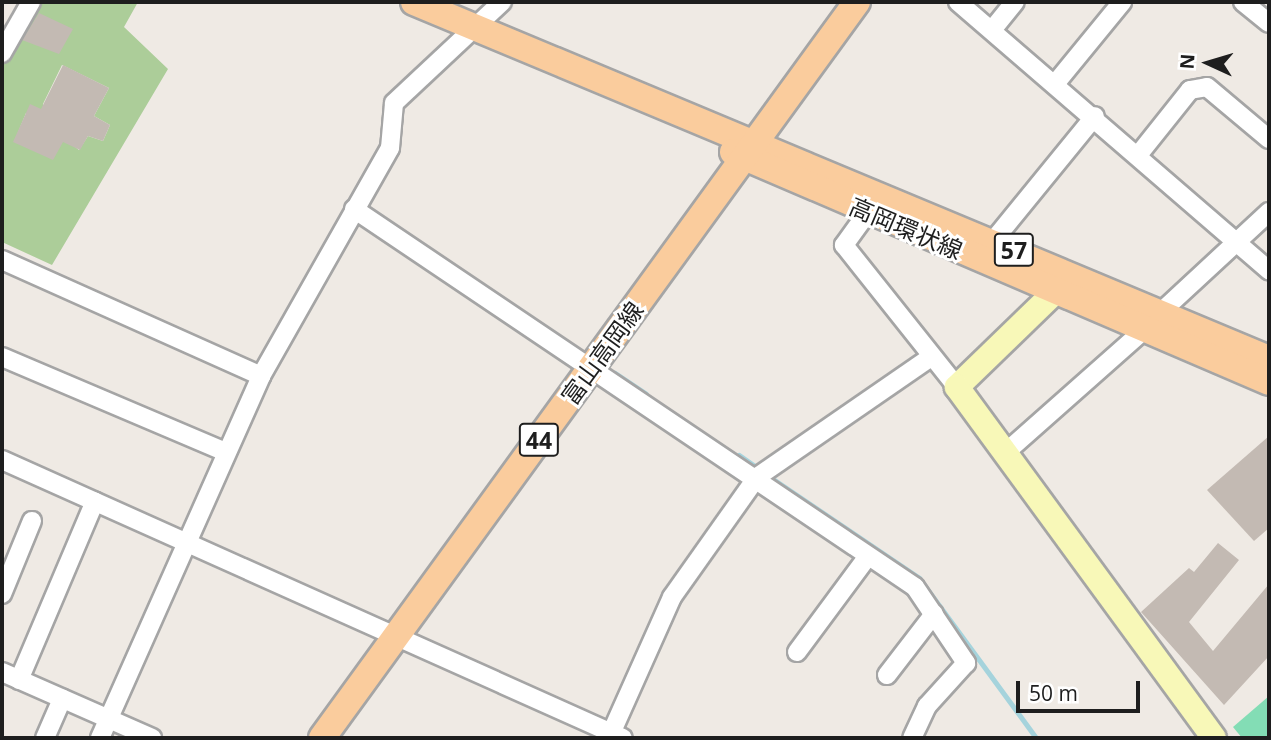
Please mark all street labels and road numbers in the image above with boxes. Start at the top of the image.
street label: 高岡環状線 [845,191,967,265]
road number: 57 [993,230,1035,270]
street label: 富山高岡線 [555,296,649,410]
road number: 44 [518,420,560,460]

